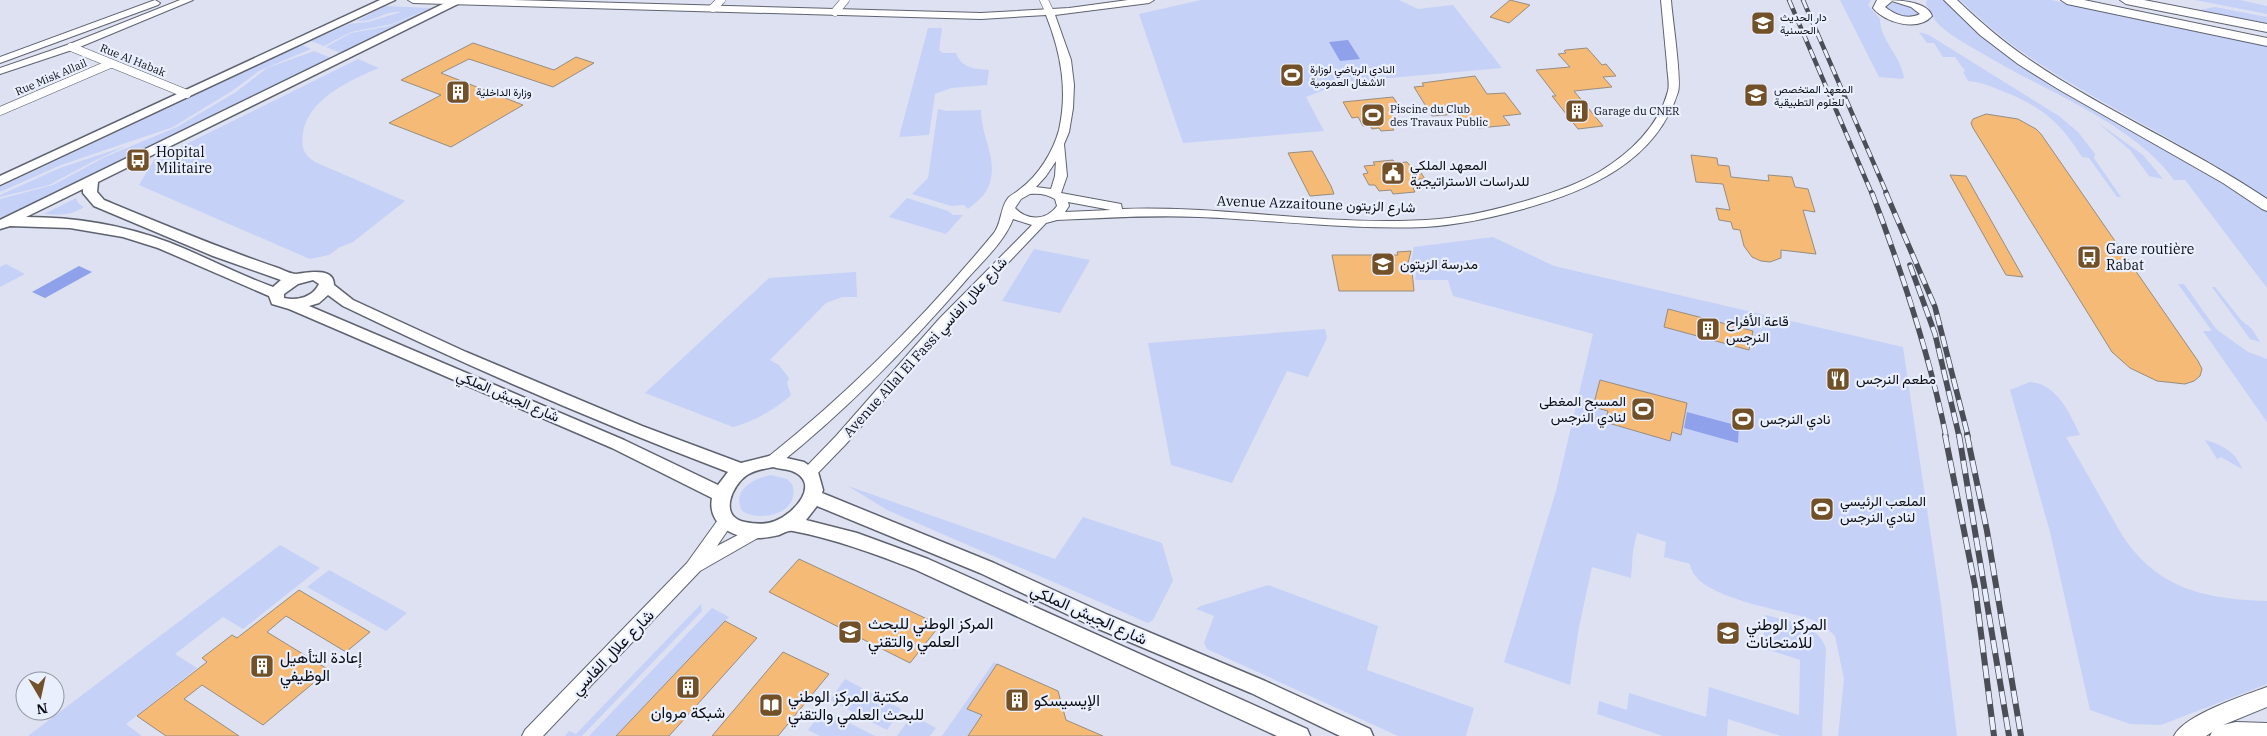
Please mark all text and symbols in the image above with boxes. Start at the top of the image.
school or university icon: دار الحديث الحسنية [1750,10,1776,36]
place label: دار الحديث الحسنية [1780,10,1827,37]
street label: Rue Al Habak [98,40,168,80]
street label: Rue Misk Allail [13,56,89,98]
sports icon: النادي الرياضي لوزارة الاشغال العمومية [1279,62,1305,88]
place label: النادي الرياضي لوزارة الاشغال العمومية [1310,62,1395,89]
building icon: وزارة الداخلية [445,79,471,105]
school or university icon: المعهد المتخصص للعلوم التطبيقية [1743,82,1769,108]
place label: المعهد المتخصص للعلوم التطبيقية [1774,82,1853,110]
place label: وزارة الداخلية [476,85,532,99]
building icon: Garage du CNER [1564,98,1590,124]
sports icon: Piscine du Club des Travaux Public [1360,102,1386,128]
place label: Piscine du Club des Travaux Public [1390,102,1488,129]
place label: Garage du CNER [1594,104,1680,118]
place label: Hopital Militaire [156,143,212,177]
bus stop icon: Hopital Militaire [125,147,151,173]
place label: المعهد الملكي للدراسات الاستراتيجية [1410,156,1529,190]
public building icon: المعهد الملكي للدراسات الاستراتيجية [1380,160,1406,186]
street label: Avenue Azzaitoune شارع الزيتون [1216,192,1416,218]
place label: Gare routière Rabat [2106,240,2194,274]
bus stop icon: Gare routière Rabat [2076,244,2102,270]
school or university icon: مدرسة الزيتون [1370,251,1396,277]
street label: Avenue Allal El Fassi شارع علال الفاسي [839,253,1013,443]
place label: مدرسة الزيتون [1400,255,1478,273]
place label: قاعة الأفراح النرجس [1726,312,1789,346]
building icon: قاعة الأفراح النرجس [1695,316,1721,342]
street label: شارع الجيش الملكي [453,366,562,429]
restaurant icon: مطعم النرجس [1825,366,1851,392]
place label: مطعم النرجس [1856,370,1936,388]
place label: المسبح المغطى لنادي النرجس [1539,392,1626,429]
sports icon: المسبح المغطى لنادي النرجس [1630,396,1656,422]
sports icon: نادي النرجس [1730,406,1756,432]
place label: نادي النرجس [1760,410,1831,431]
place label: الملعب الرئيسي لنادي النرجس [1840,492,1926,529]
sports icon: الملعب الرئيسي لنادي النرجس [1809,496,1835,522]
street label: شارع الجيش الملكي [1026,579,1150,652]
street label: شارع علال الفاسي [566,605,661,702]
place label: المركز الوطني للبحث العلمي والتقني [868,613,994,655]
place label: المركز الوطني للامتحانات [1746,614,1827,652]
school or university icon: المركز الوطني للبحث العلمي والتقني [837,619,863,645]
school or university icon: المركز الوطني للامتحانات [1715,620,1741,646]
place label: إعادة التأهيل الوظيفي [280,647,362,689]
building icon: إعادة التأهيل الوظيفي [249,653,275,679]
north arrow [15,671,65,721]
building icon: شبكة مروان [675,674,701,700]
place label: مكتبة المركز الوطني للبحث العلمي والتقني [788,686,924,728]
building icon: اﻹيسيسكو [1004,687,1030,713]
place label: اﻹيسيسكو [1034,690,1100,711]
library icon: مكتبة المركز الوطني للبحث العلمي والتقني [758,692,784,718]
text: N [35,699,49,719]
place label: شبكة مروان [651,702,725,723]

